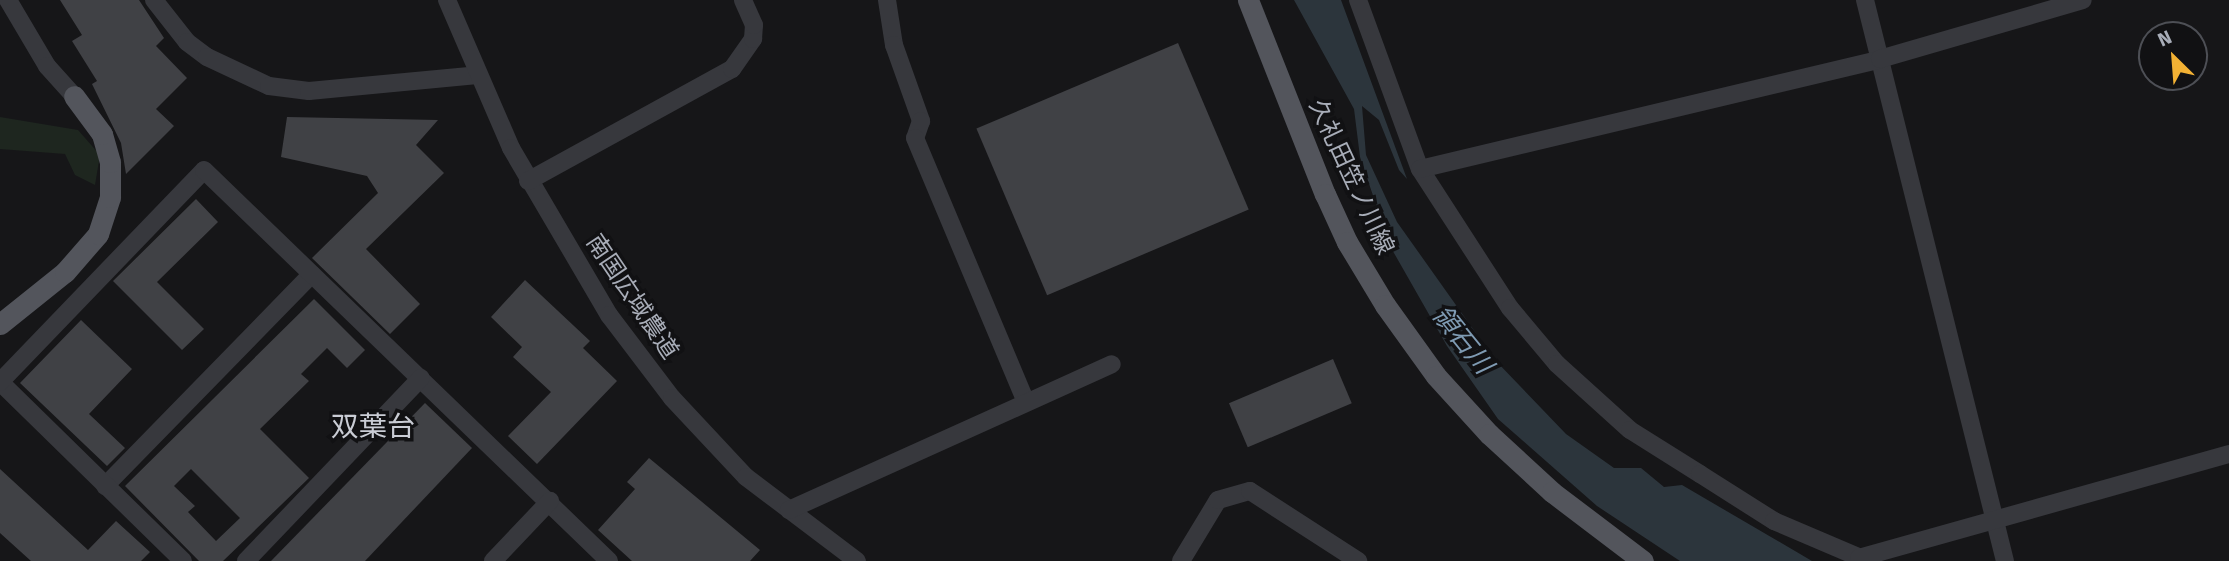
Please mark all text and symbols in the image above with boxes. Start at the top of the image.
north arrow [2138,21,2208,91]
text: N [2154,25,2175,51]
street label: 久礼田笠ノ川線 [1302,95,1400,259]
street label: 南国広域農道 [580,229,684,365]
water label: 領石川 [1425,300,1499,380]
district label: 双葉台 [331,410,415,444]

